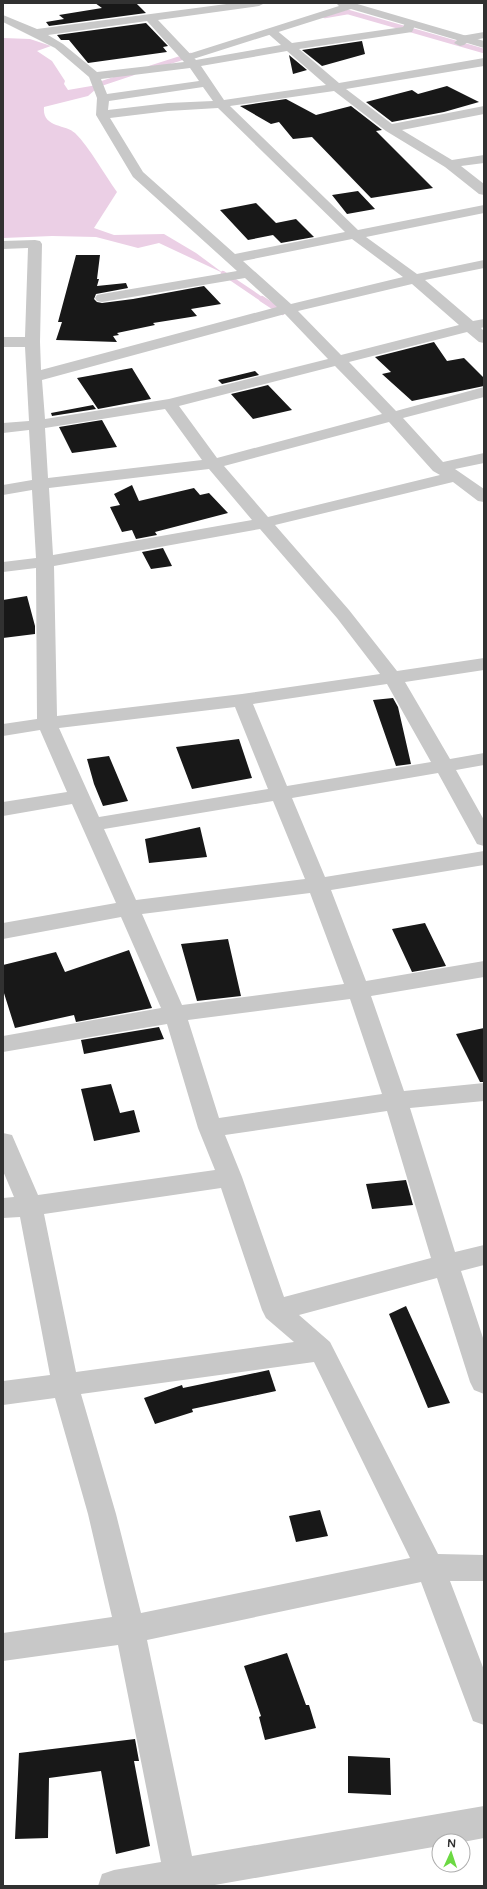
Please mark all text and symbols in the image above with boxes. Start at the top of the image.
north arrow [431,1833,471,1873]
text: N [447,1837,456,1850]

